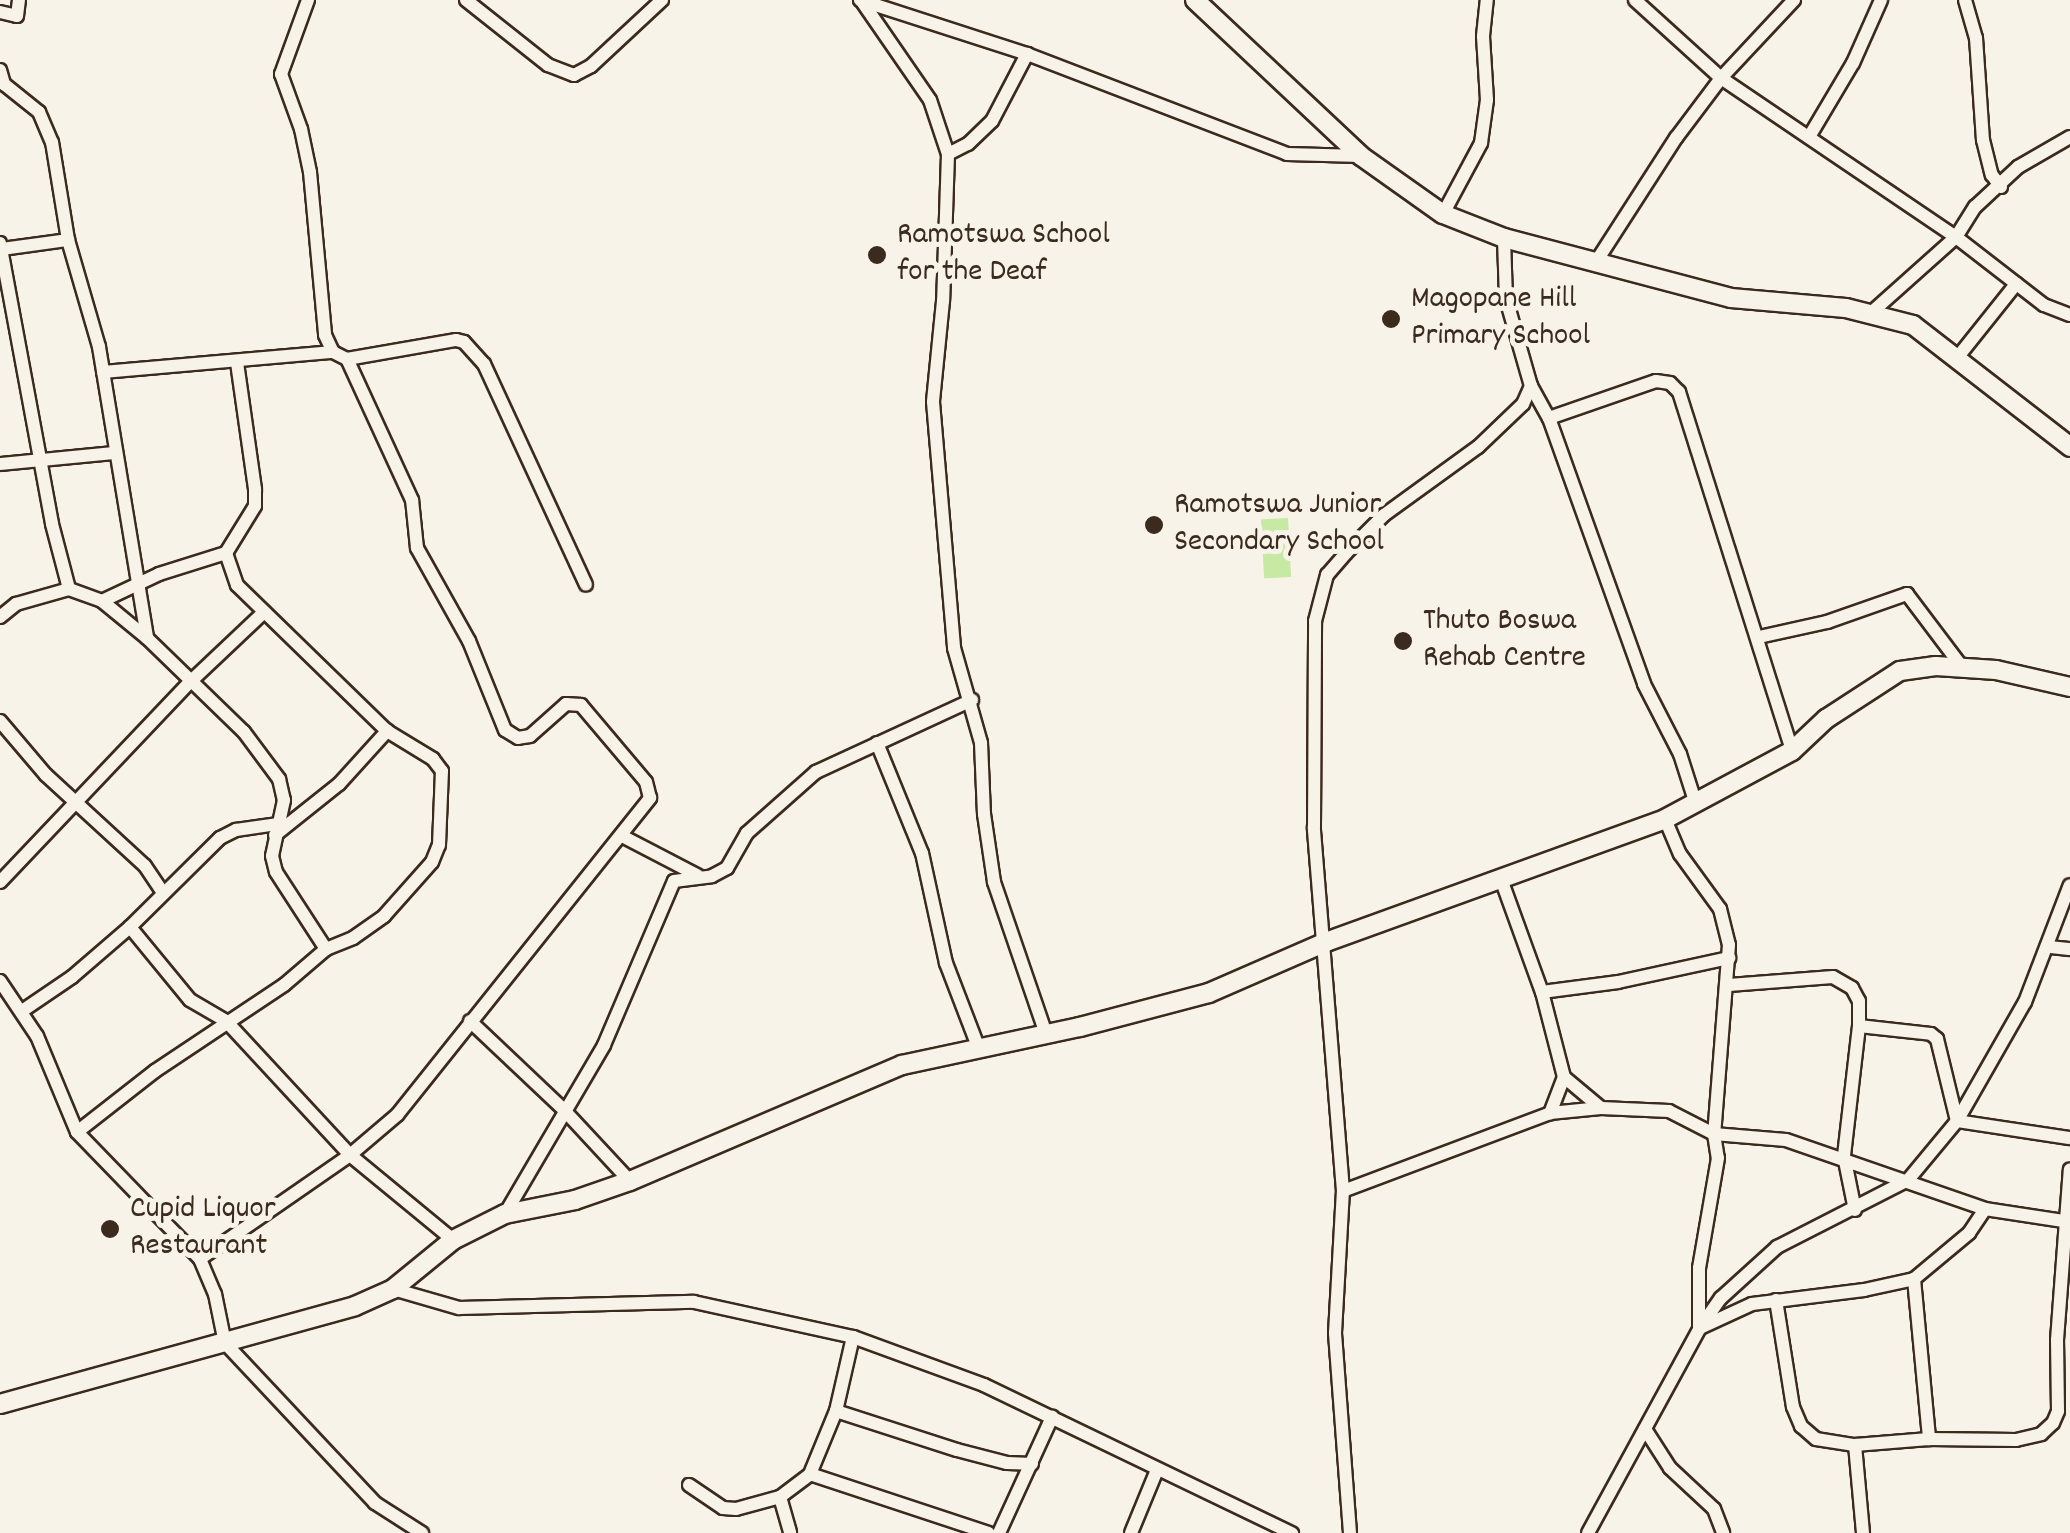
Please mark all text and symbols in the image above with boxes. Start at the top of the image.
place label: Ramotswa School for the Deaf [897,218,1110,293]
marker: Ramotswa School for the Deaf [866,244,888,266]
place label: Magopane Hill Primary School [1411,282,1590,357]
marker: Magopane Hill Primary School [1380,308,1402,330]
place label: Ramotswa Junior Secondary School [1174,488,1384,563]
marker: Ramotswa Junior Secondary School [1143,514,1165,536]
place label: Thuto Boswa Rehab Centre [1423,604,1586,679]
marker: Thuto Boswa Rehab Centre [1392,630,1414,652]
place label: Cupid Liquor Restaurant [130,1192,276,1267]
marker: Cupid Liquor Restaurant [99,1218,121,1240]

